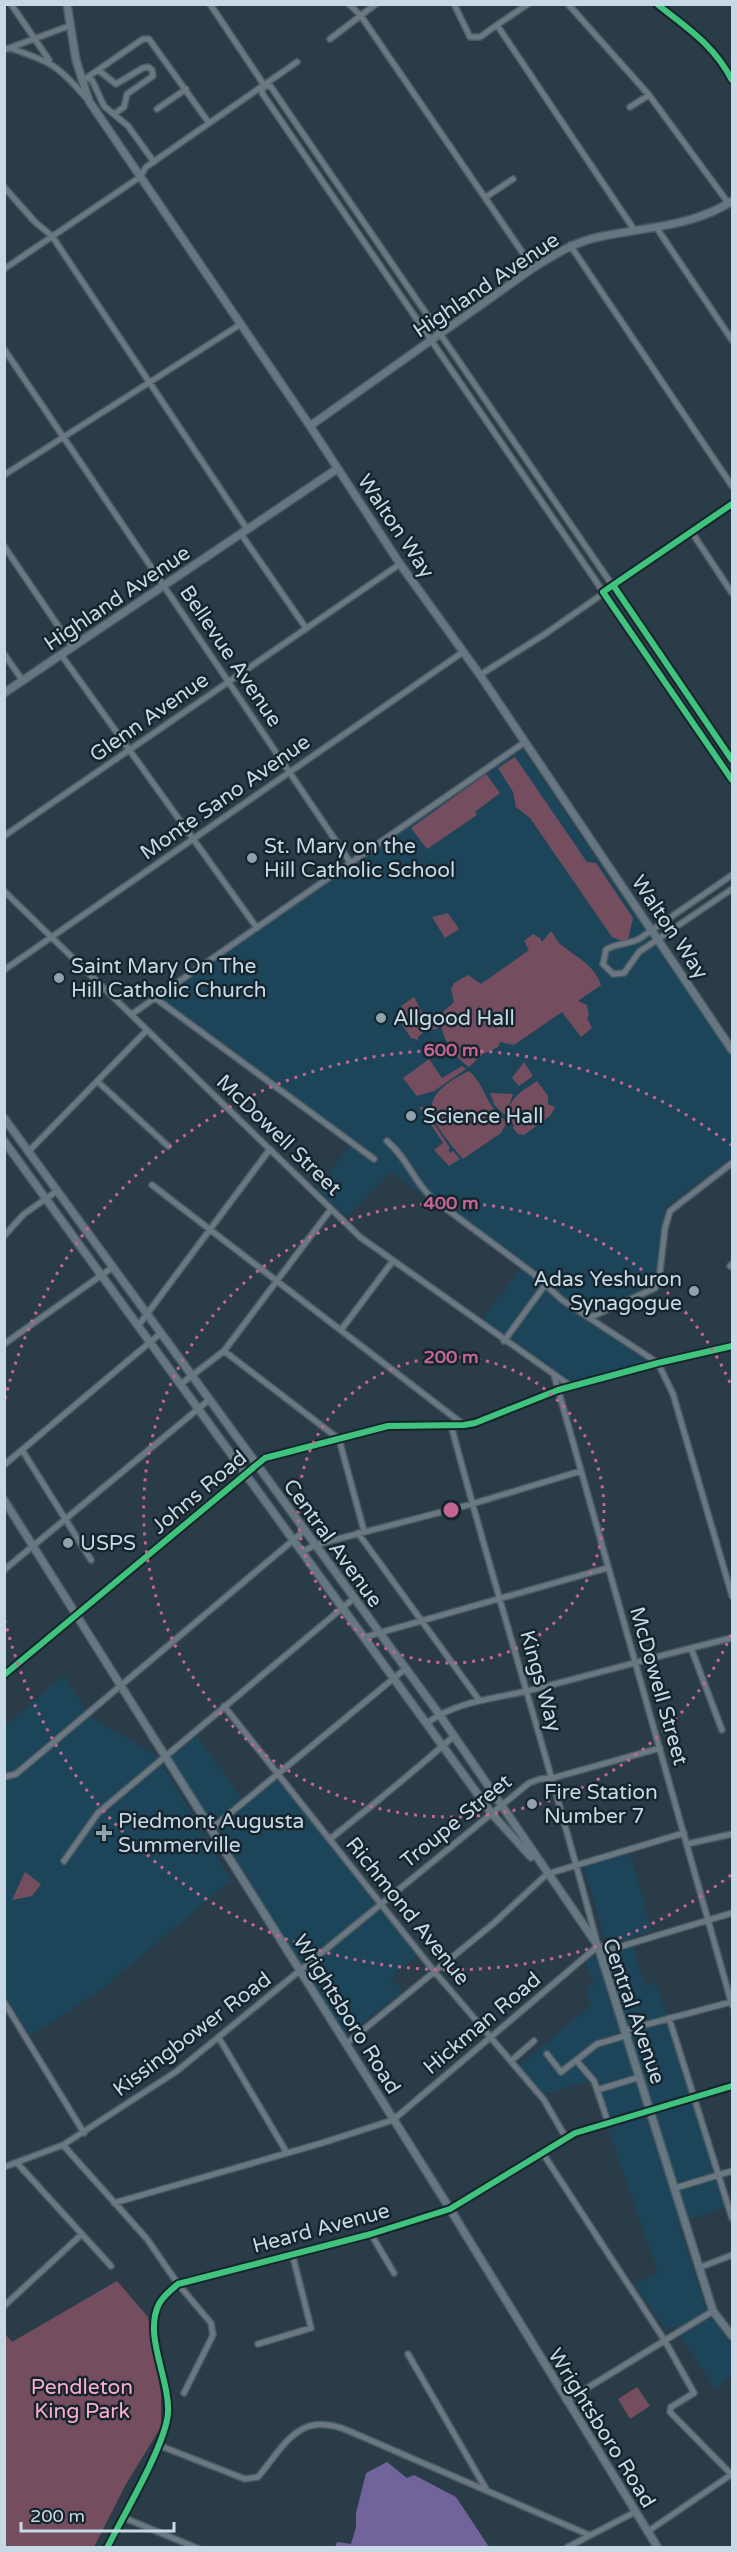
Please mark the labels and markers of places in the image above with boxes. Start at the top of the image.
place label: St. Mary on the Hill Catholic School [264,834,455,883]
marker: St. Mary on the Hill Catholic School [245,851,259,865]
place label: Saint Mary On The Hill Catholic Church [71,954,266,1003]
marker: Saint Mary On The Hill Catholic Church [52,971,66,985]
place label: Allgood Hall [393,1006,515,1031]
marker: Allgood Hall [374,1011,388,1025]
place label: Science Hall [423,1104,544,1129]
marker: Science Hall [404,1109,418,1123]
place label: Adas Yeshuron Synagogue [533,1267,682,1316]
marker: Adas Yeshuron Synagogue [687,1284,701,1298]
centre of rings [441,1500,461,1520]
place label: USPS [80,1531,136,1556]
marker: USPS [61,1536,75,1550]
place label: Fire Station Number 7 [544,1780,658,1829]
marker: Fire Station Number 7 [525,1797,539,1811]
place label: Piedmont Augusta Summerville [118,1809,304,1858]
marker: Piedmont Augusta Summerville [95,1824,113,1842]

